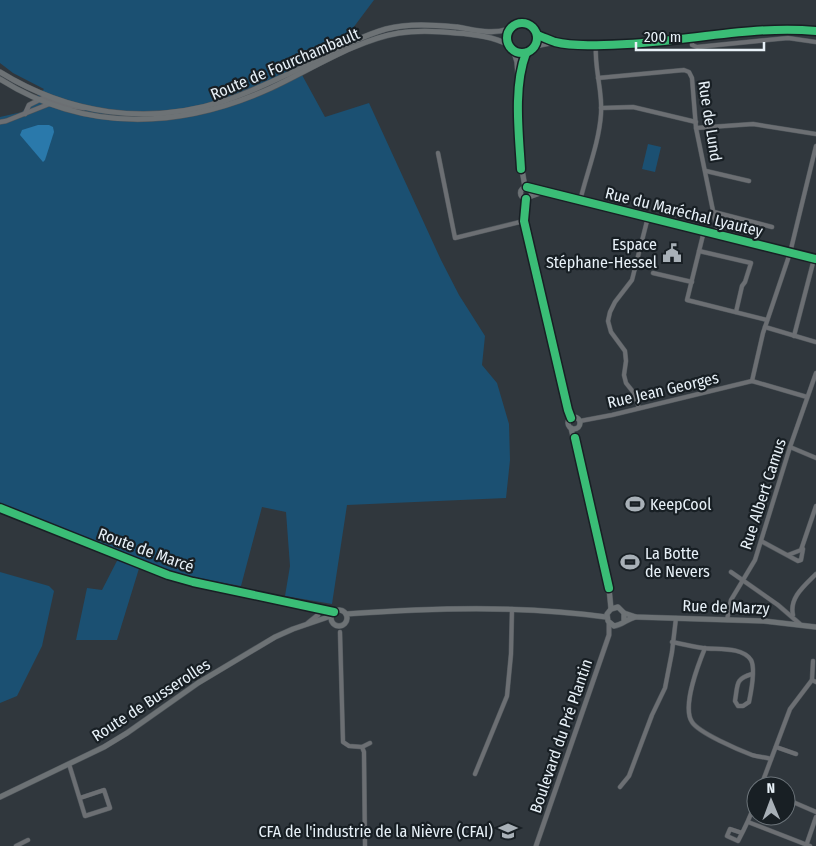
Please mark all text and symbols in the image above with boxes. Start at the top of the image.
scale bar [636,20,764,52]
street label: Route de Fourchambault [208,24,363,104]
text: 200 m [644,28,681,46]
street label: Rue de Lund [694,79,726,163]
street label: Rue du Maréchal Lyautey [603,183,766,241]
place label: Espace Stéphane-Hessel [546,235,657,272]
public building icon: Espace Stéphane-Hessel [661,242,683,264]
street label: Rue Jean Georges [605,368,721,412]
street label: Rue Albert Camus [736,436,790,552]
sports icon: KeepCool [624,493,646,515]
place label: KeepCool [650,495,711,514]
street label: Route de Marcé [95,524,197,576]
place label: La Botte de Nevers [645,544,710,581]
sports icon: La Botte de Nevers [619,551,641,573]
street label: Rue de Marzy [682,596,771,618]
street label: Route de Busserolles [88,655,214,745]
street label: Boulevard du Pré Plantin [526,657,596,815]
north arrow [746,776,796,826]
text: N [766,780,775,797]
school or university icon: CFA de l'industrie de la Nièvre (CFAI) [497,820,519,842]
place label: CFA de l'industrie de la Nièvre (CFAI) [258,822,493,841]

